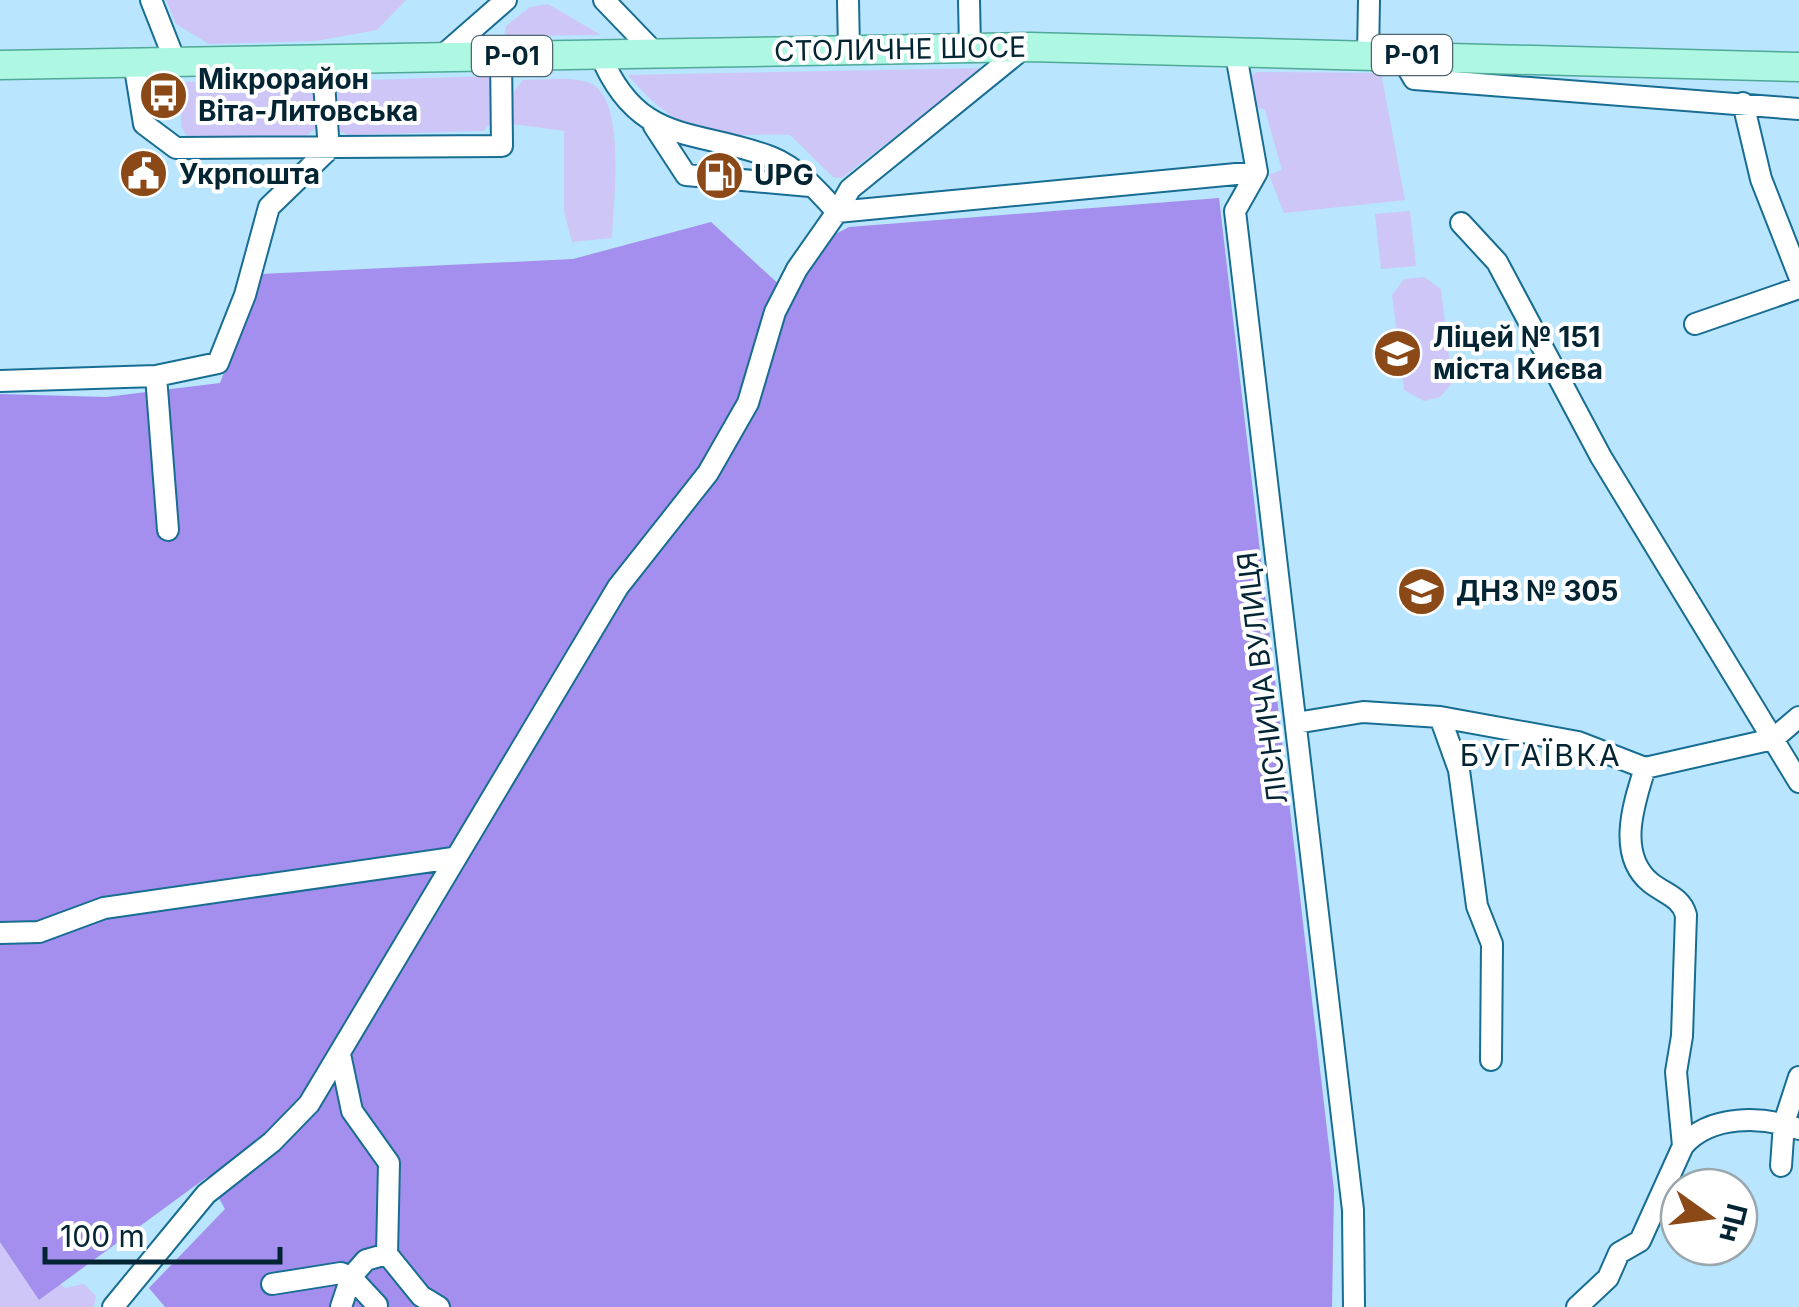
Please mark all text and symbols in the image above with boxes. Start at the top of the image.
street label: СТОЛИЧНЕ ШОСЕ [774,30,1026,68]
road number: Р-01 [1372,35,1452,75]
road number: Р-01 [472,36,552,76]
place label: Мікрорайон Віта-Литовська [198,62,418,128]
bus stop icon: Мікрорайон Віта-Литовська [137,69,189,121]
public building icon: Укрпошта [118,148,170,200]
fuel station icon: UPG [693,149,745,201]
place label: Укрпошта [179,157,320,191]
place label: UPG [754,158,814,192]
place label: Ліцей № 151 міста Києва [1433,320,1603,386]
school or university icon: Ліцей № 151 міста Києва [1372,327,1424,379]
street label: ЛІСНИЧА ВУЛИЦЯ [1230,550,1294,806]
school or university icon: ДНЗ № 305 [1395,565,1447,617]
place label: ДНЗ № 305 [1456,574,1618,608]
district label: БУГАЇВКА [1460,737,1622,773]
north arrow [1659,1167,1759,1267]
text: Пн [1712,1200,1754,1246]
scale bar [45,1202,280,1264]
text: 100 m [60,1218,145,1254]

